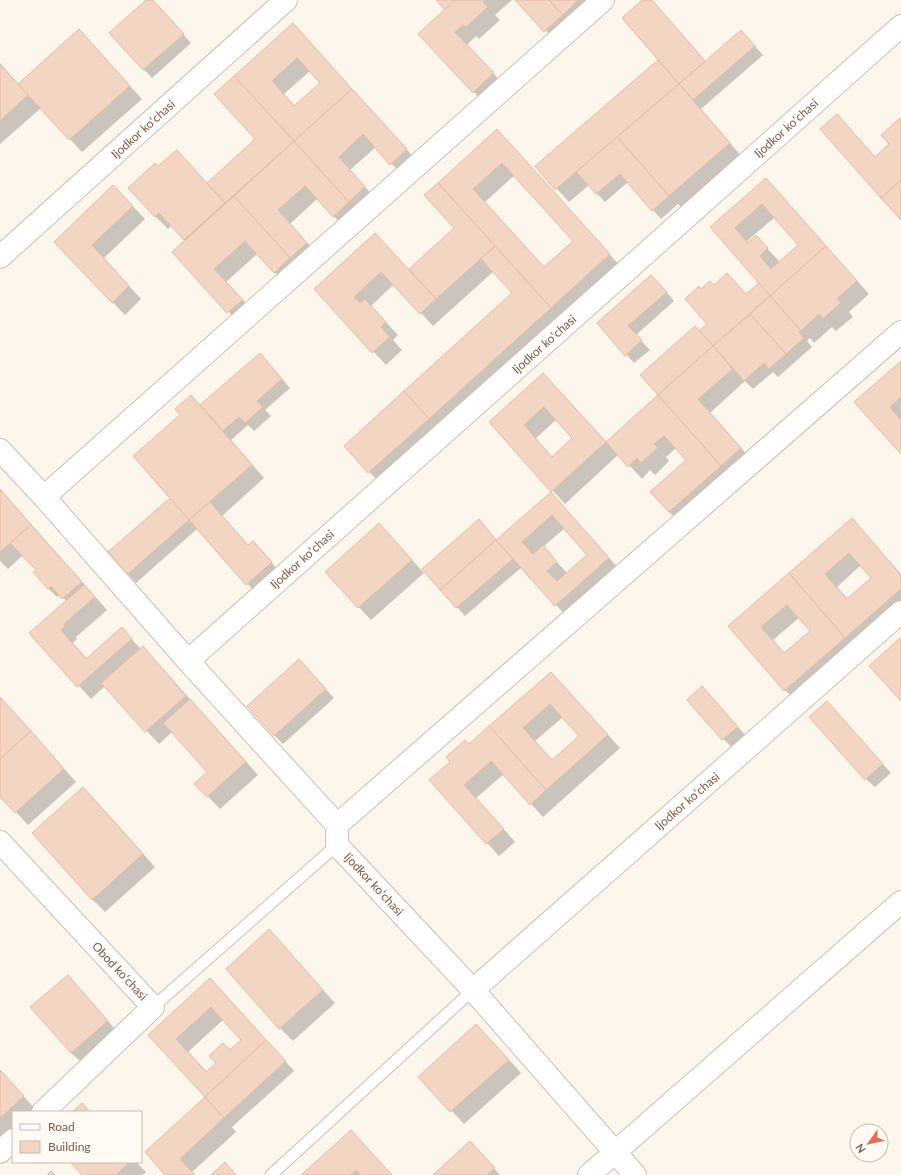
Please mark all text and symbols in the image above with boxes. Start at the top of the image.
street label: Ijodkor koʻchasi [751,95,821,161]
street label: Ijodkor koʻchasi [108,96,178,162]
street label: Ijodkor koʻchasi [509,311,579,377]
street label: Ijodkor koʻchasi [267,526,337,592]
street label: Ijodkor koʻchasi [652,769,723,833]
street label: Ijodkor koʻchasi [341,849,407,919]
street label: Obod koʻchasi [89,939,151,1003]
legend [12,1111,142,1163]
text: Road [48,1119,75,1134]
north arrow [849,1123,889,1163]
text: Building [48,1139,91,1154]
text: N [852,1142,868,1156]

